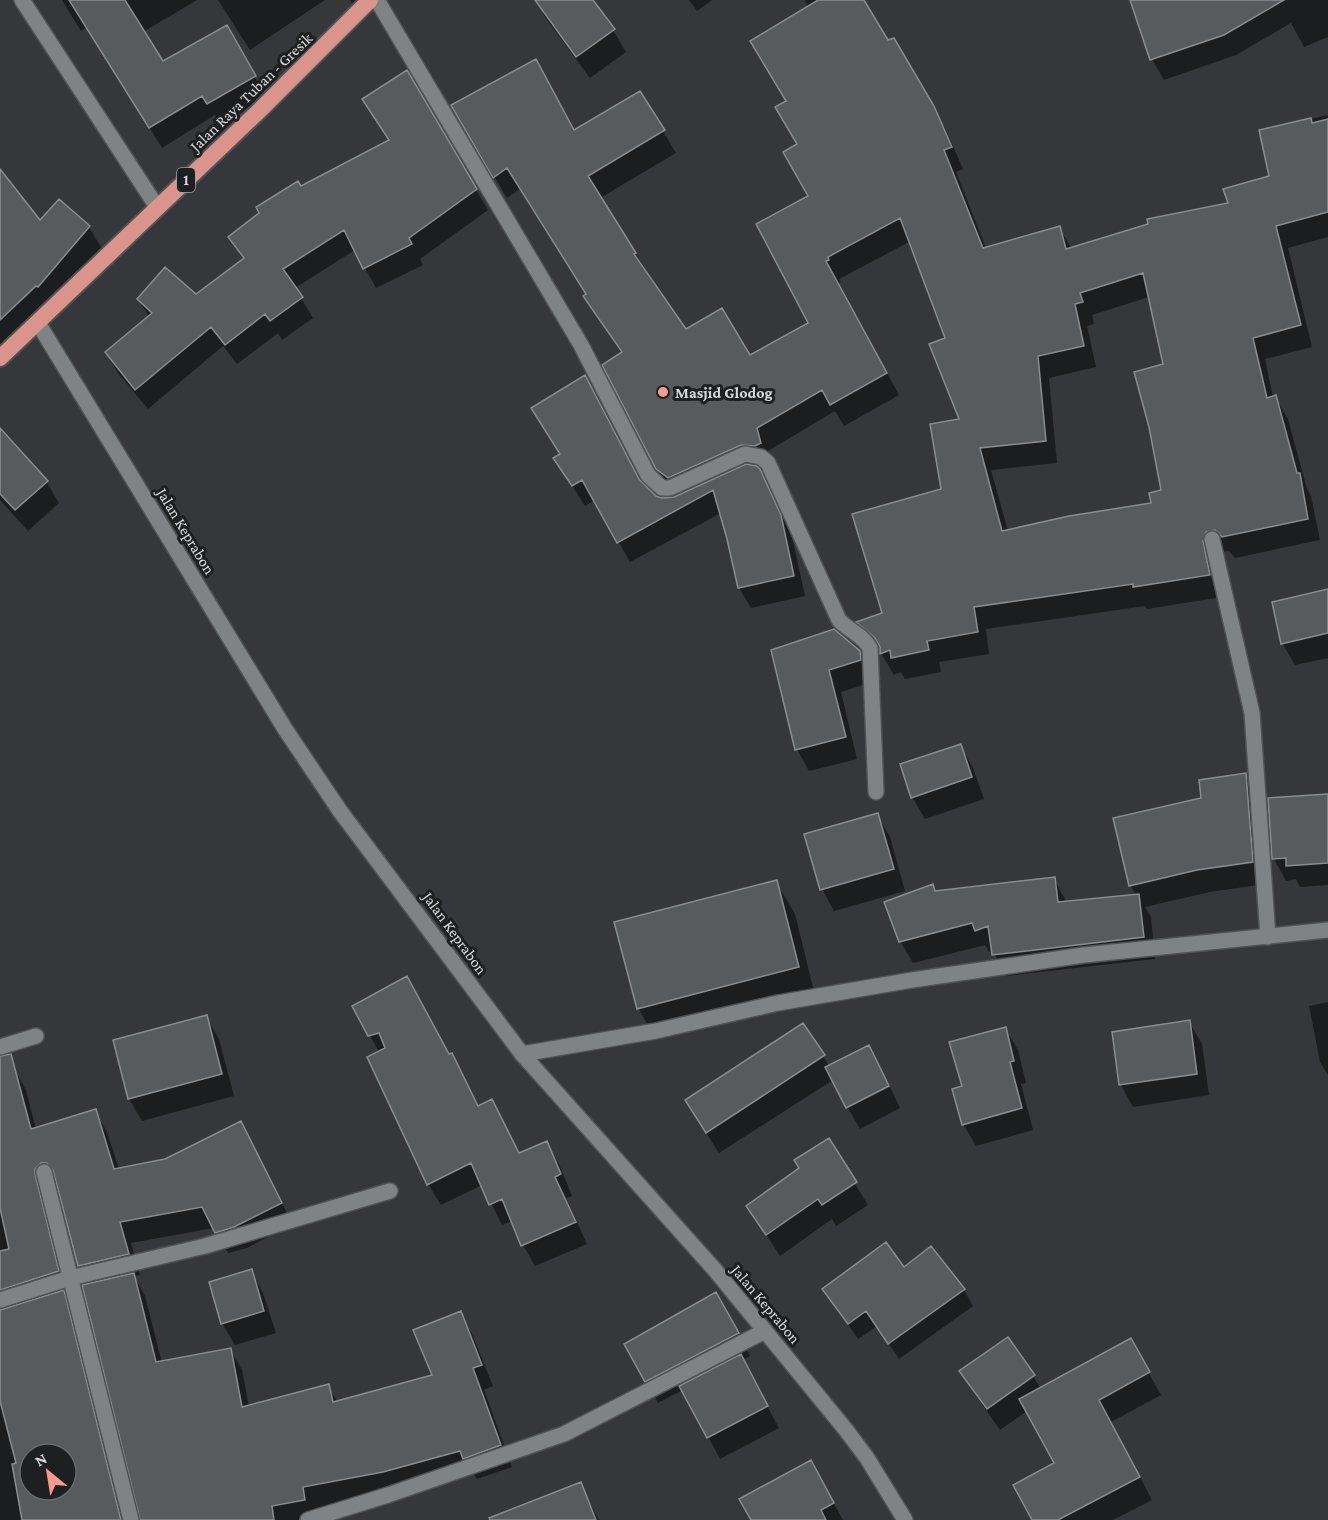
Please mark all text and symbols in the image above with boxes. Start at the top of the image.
street label: Jalan Raya Tuban - Gresik [185,29,316,157]
road number: 1 [177,168,195,192]
place label: Masjid Glodog [675,384,773,402]
marker: Masjid Glodog [656,385,670,399]
street label: Jalan Keprabon [152,483,219,578]
street label: Jalan Keprabon [418,887,491,978]
street label: Jalan Keprabon [726,1260,804,1348]
north arrow [18,1442,78,1502]
text: N [32,1449,50,1470]

